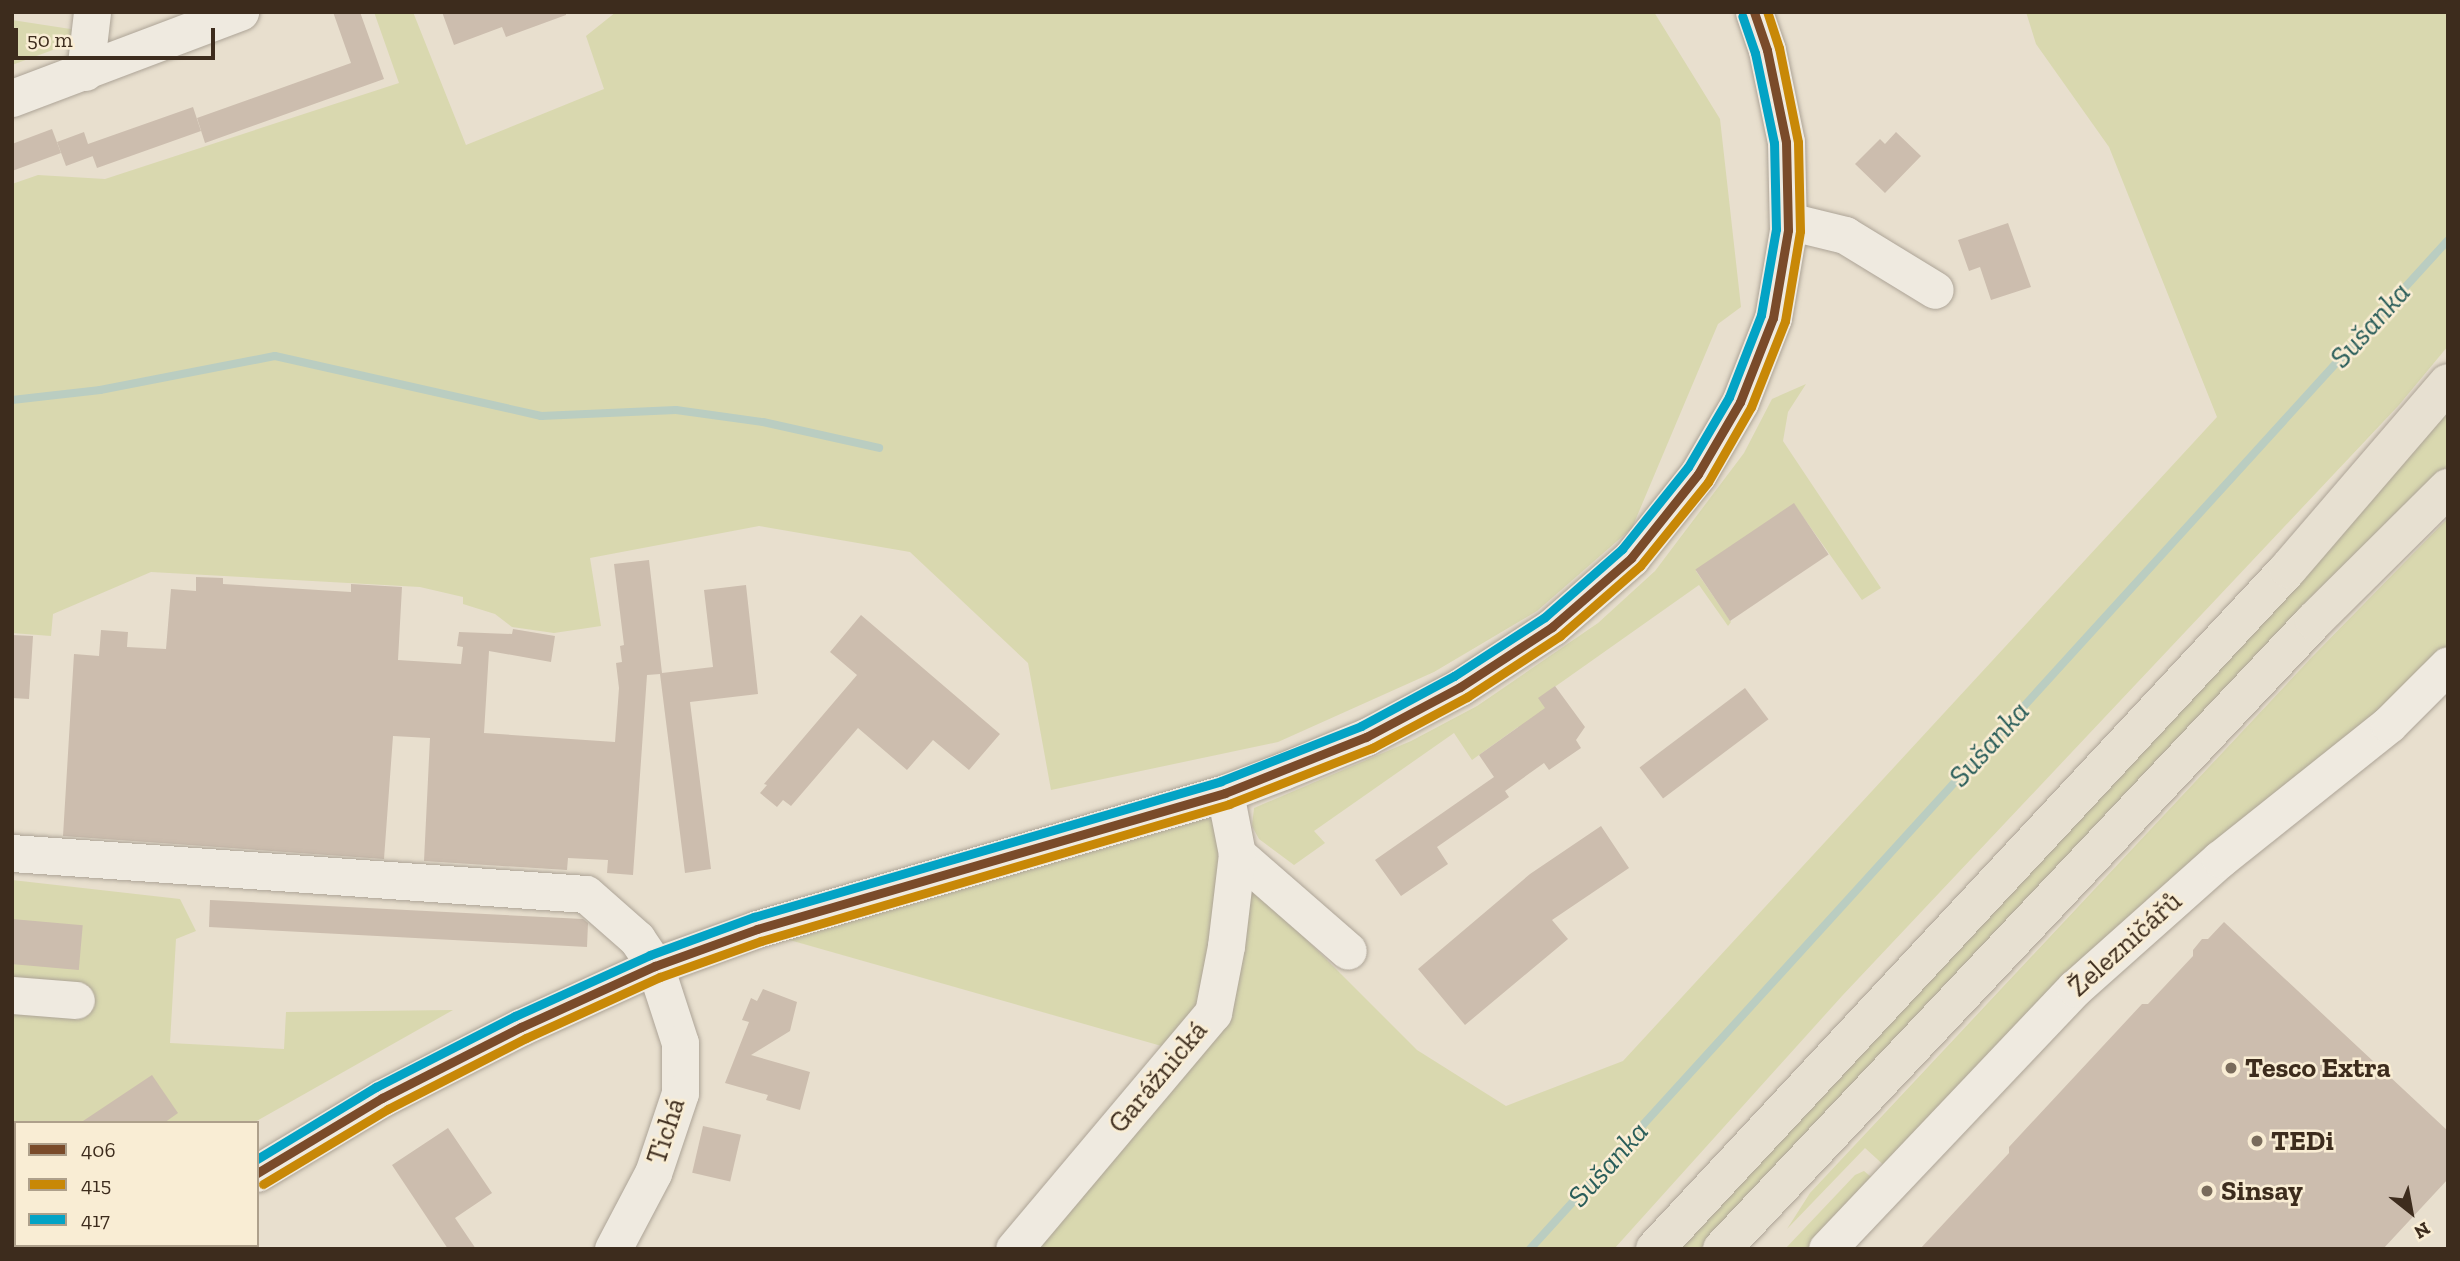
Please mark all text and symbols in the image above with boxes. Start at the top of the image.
scale bar [18,14,219,58]
text: 50 m [27,27,73,52]
water label: Sušanka [2322,275,2418,375]
water label: Sušanka [1941,694,2037,794]
street label: Železničářů [2061,884,2189,1004]
street label: Garážnická [1101,1014,1215,1140]
place label: Tesco Extra [2245,1051,2391,1085]
marker: Tesco Extra [2223,1060,2239,1076]
street label: Tichá [640,1094,692,1168]
water label: Sušanka [1560,1114,1656,1214]
legend [14,1121,259,1247]
place label: TEDi [2271,1124,2334,1158]
marker: TEDi [2249,1133,2265,1149]
text: 406 [81,1137,116,1162]
text: 415 [81,1172,111,1197]
place label: Sinsay [2221,1174,2303,1208]
north arrow [2376,1177,2446,1247]
marker: Sinsay [2199,1183,2215,1199]
text: 417 [81,1207,110,1232]
text: N [2410,1217,2434,1244]

